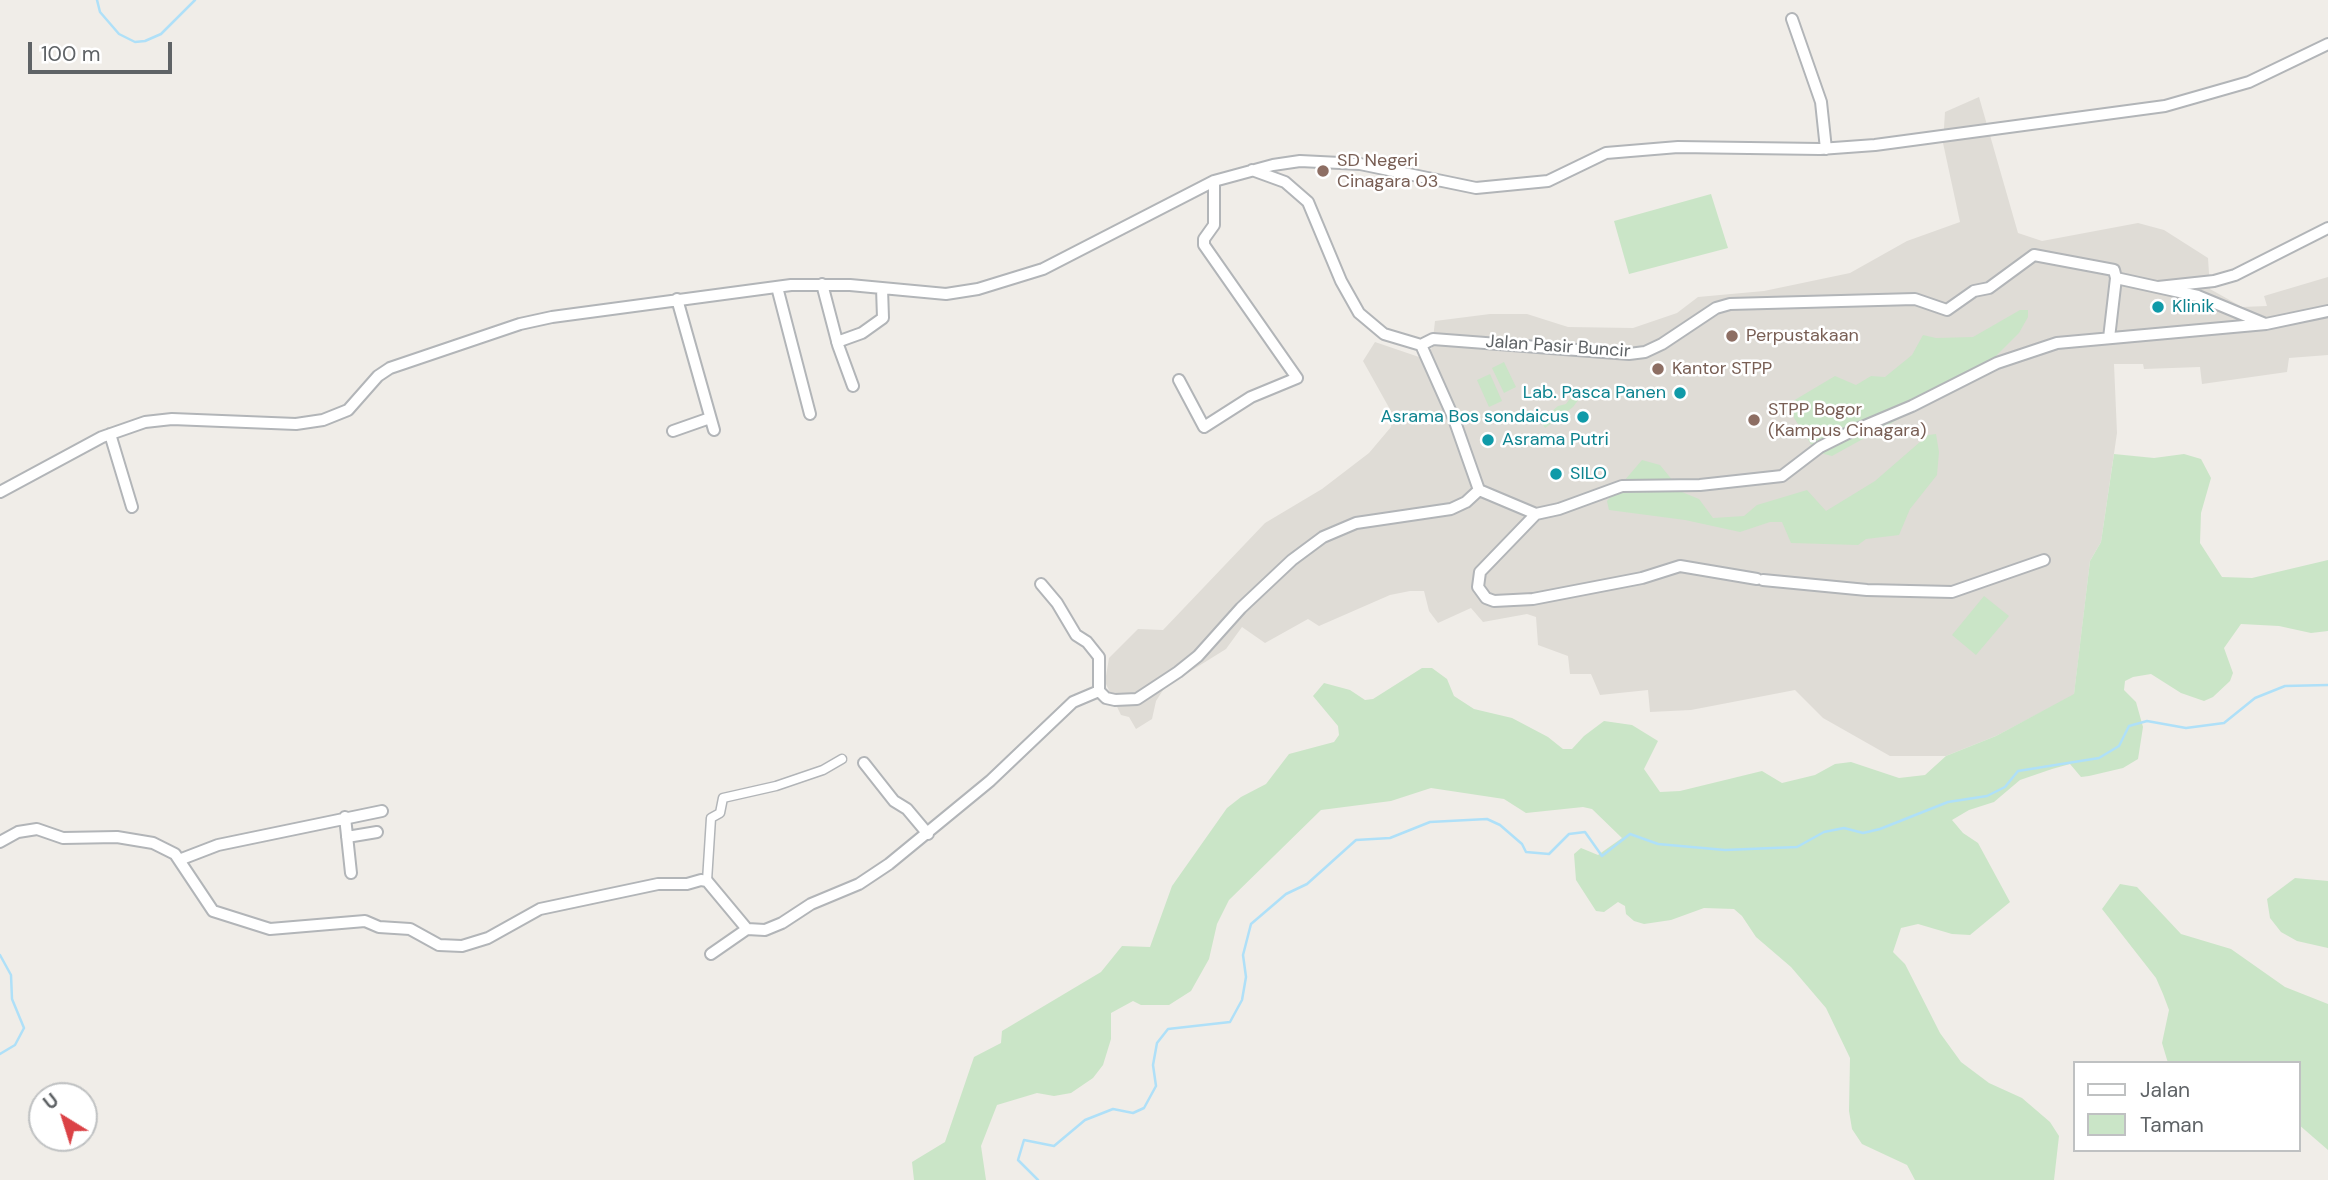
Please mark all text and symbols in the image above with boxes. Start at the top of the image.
scale bar [32,28,175,72]
text: 100 m [41,40,101,68]
place label: SD Negeri Cinagara 03 [1337,150,1438,192]
marker: SD Negeri Cinagara 03 [1315,163,1331,179]
place label: Klinik [2172,296,2215,318]
marker: Klinik [2150,299,2166,315]
place label: Perpustakaan [1746,325,1859,347]
marker: Perpustakaan [1724,328,1740,344]
street label: Jalan Pasir Buncir [1485,331,1631,363]
place label: Kantor STPP [1672,358,1772,380]
marker: Kantor STPP [1650,361,1666,377]
place label: Lab. Pasca Panen [1523,382,1666,404]
marker: Lab. Pasca Panen [1672,385,1688,401]
place label: STPP Bogor (Kampus Cinagara) [1768,399,1926,442]
place label: Asrama Bos sondaicus [1381,406,1569,428]
marker: Asrama Bos sondaicus [1575,409,1591,425]
marker: STPP Bogor (Kampus Cinagara) [1746,412,1762,428]
place label: Asrama Putri [1502,429,1609,451]
marker: Asrama Putri [1480,432,1496,448]
place label: SILO [1570,463,1607,485]
marker: SILO [1548,466,1564,482]
legend [2072,1061,2300,1152]
text: Jalan [2140,1076,2190,1104]
north arrow [28,1082,98,1152]
text: U [38,1088,64,1115]
text: Taman [2140,1111,2204,1139]

